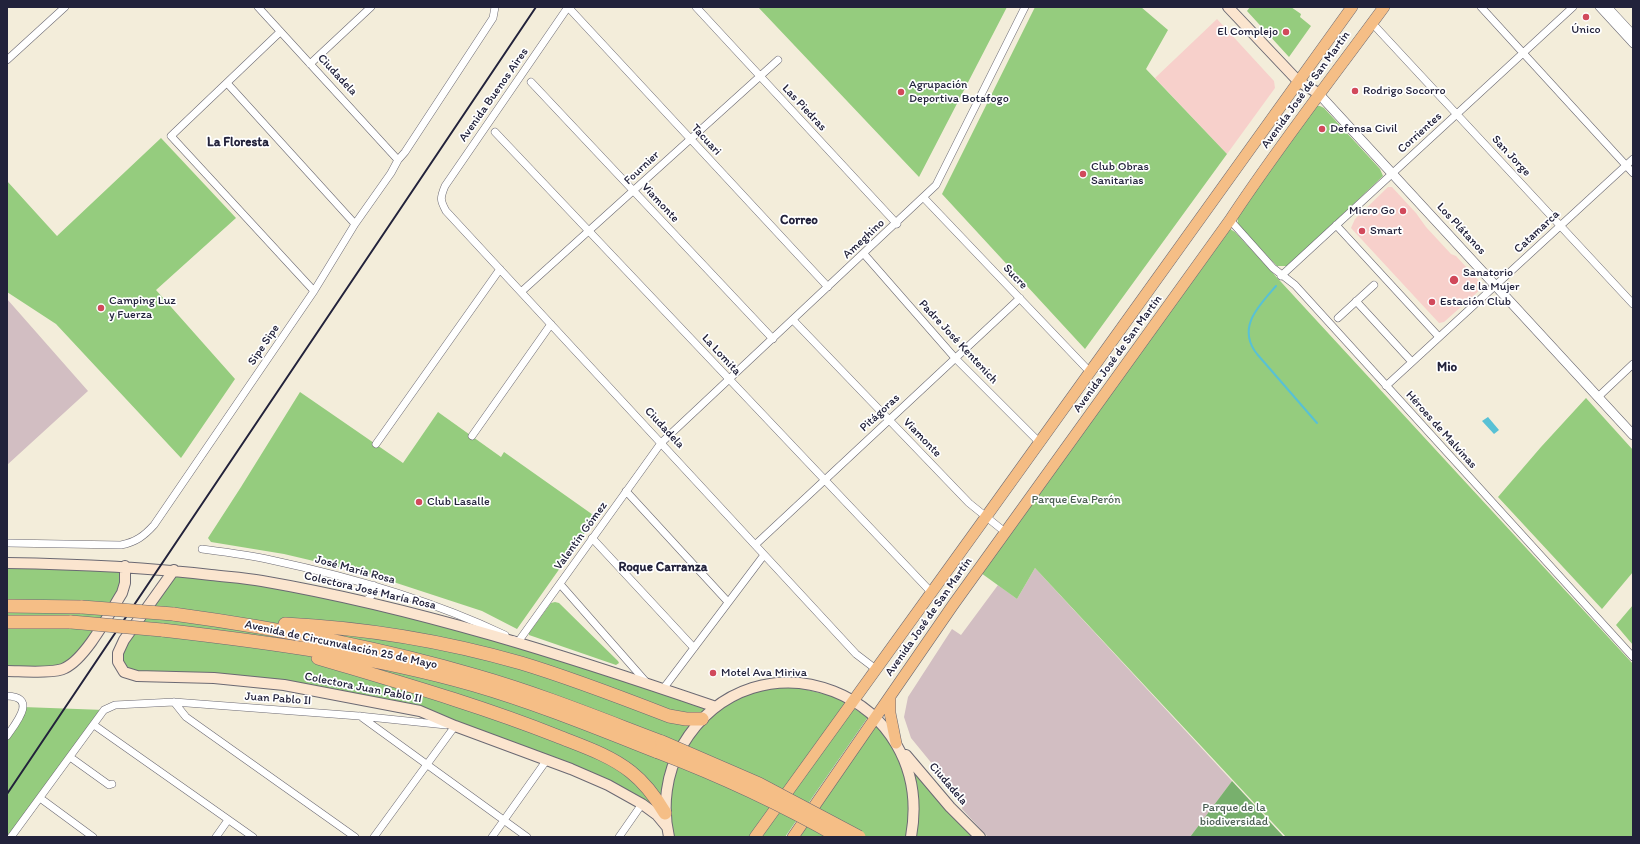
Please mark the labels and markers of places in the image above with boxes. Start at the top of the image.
marker: Único [1581,12,1591,22]
place label: Único [1571,23,1601,37]
place label: El Complejo [1217,25,1278,39]
marker: El Complejo [1281,27,1291,37]
place label: Agrupación Deportiva Botafogo [909,78,1009,106]
place label: Rodrigo Socorro [1363,84,1445,98]
marker: Rodrigo Socorro [1350,86,1360,96]
marker: Agrupación Deportiva Botafogo [896,87,906,97]
place label: Defensa Civil [1330,122,1397,136]
marker: Defensa Civil [1317,124,1327,134]
place label: Club Obras Sanitarias [1091,160,1149,188]
marker: Club Obras Sanitarias [1078,169,1088,179]
place label: Micro Go [1349,204,1395,218]
marker: Micro Go [1398,206,1408,216]
place label: Smart [1370,224,1402,238]
marker: Smart [1357,226,1367,236]
place label: Sanatorio de la Mujer [1463,266,1520,294]
marker: Sanatorio de la Mujer [1448,274,1460,286]
place label: Camping Luz y Fuerza [109,294,176,322]
place label: Estación Club [1440,295,1511,309]
marker: Estación Club [1427,297,1437,307]
marker: Camping Luz y Fuerza [96,303,106,313]
place label: Club Lasalle [427,495,490,509]
marker: Club Lasalle [414,497,424,507]
place label: Motel Ava Miriva [721,666,807,680]
marker: Motel Ava Miriva [708,668,718,678]

